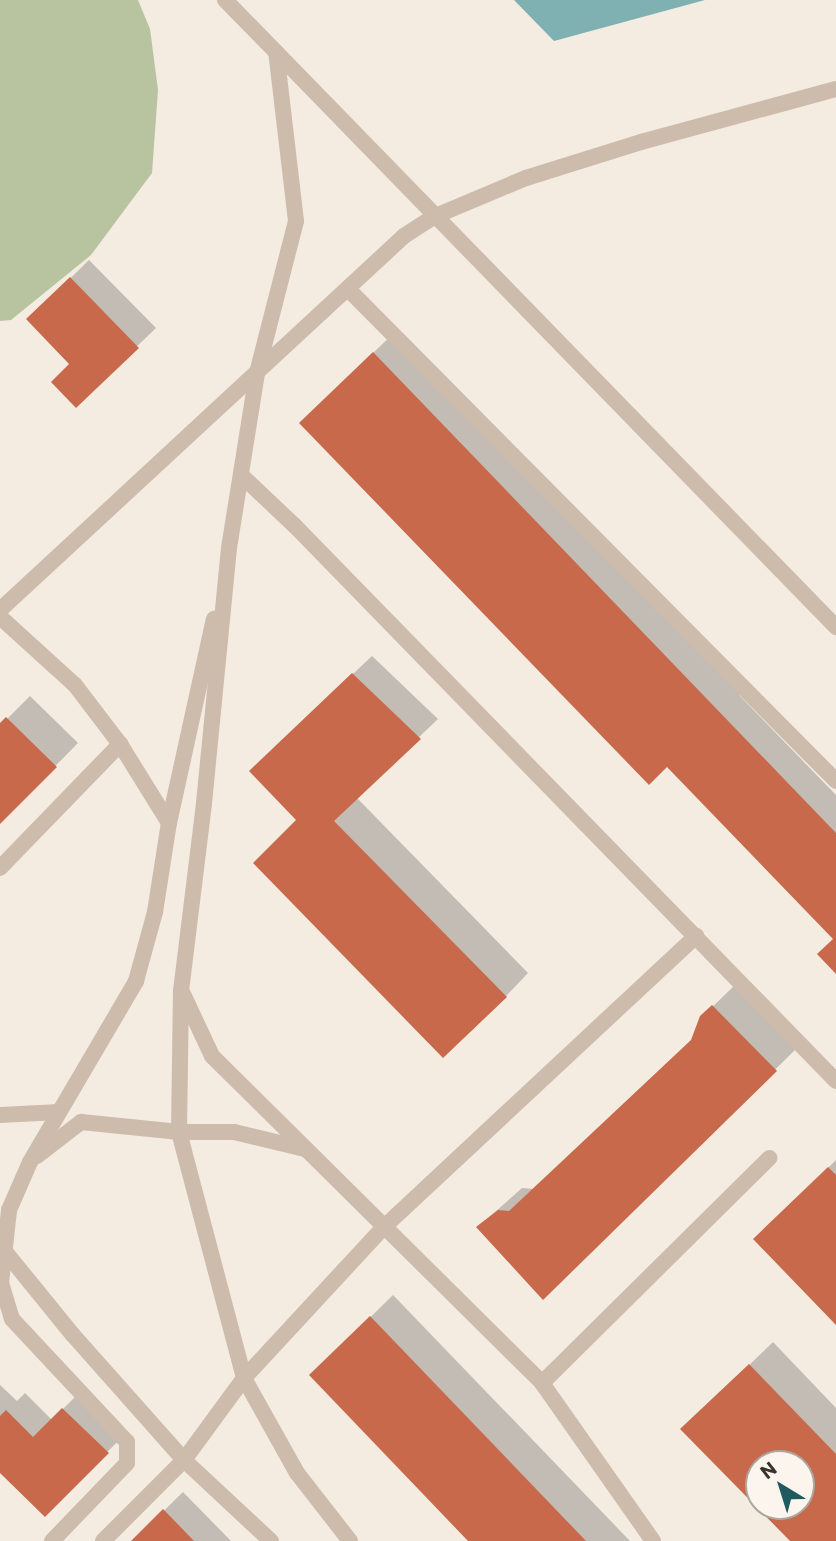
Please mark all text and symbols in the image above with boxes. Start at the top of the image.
north arrow [745,1450,815,1520]
text: N [755,1456,781,1483]

